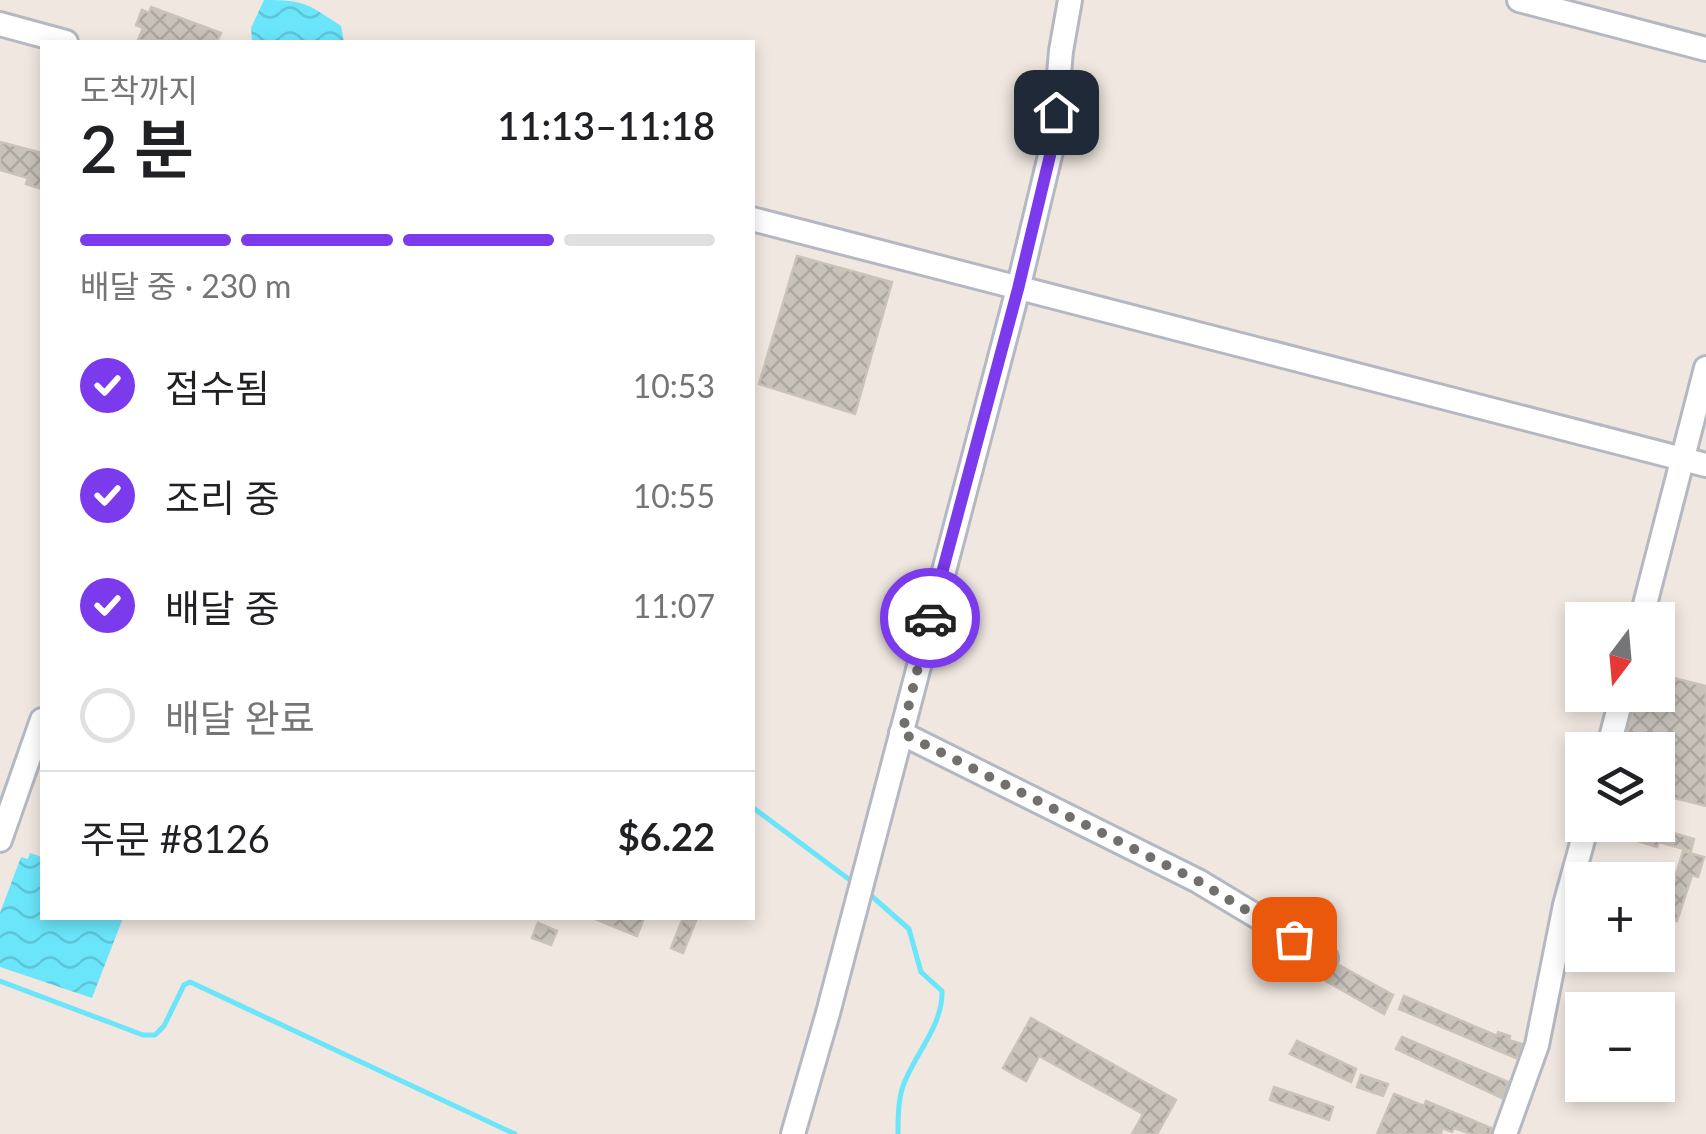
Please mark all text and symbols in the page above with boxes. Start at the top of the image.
text: 도착까지 [80,70,198,109]
pin [1014,70,1099,155]
icon: home [1029,85,1084,140]
text: 11:13–11:18 [497,102,715,148]
text: 2 분 [80,109,194,187]
text: 배달 중 · 230 m [80,266,291,305]
icon: check [80,358,135,413]
text: 접수됨 [165,364,270,410]
text: 10:53 [633,366,715,405]
icon: check [80,468,135,523]
text: 조리 중 [165,474,280,520]
text: 10:55 [633,476,715,515]
courier [880,568,980,668]
icon: check [80,578,135,633]
text: 배달 중 [165,584,280,630]
text: 11:07 [633,586,715,625]
icon: car [903,591,958,646]
north arrow [1565,602,1675,712]
map controls [1565,602,1675,1102]
text: 배달 완료 [165,694,315,740]
button: layers [1565,732,1675,842]
text: $6.22 [618,813,715,859]
text: 주문 #8126 [80,815,270,861]
button: + [1565,862,1675,972]
pin [1252,897,1337,982]
icon: bag [1267,912,1322,967]
button: − [1565,992,1675,1102]

